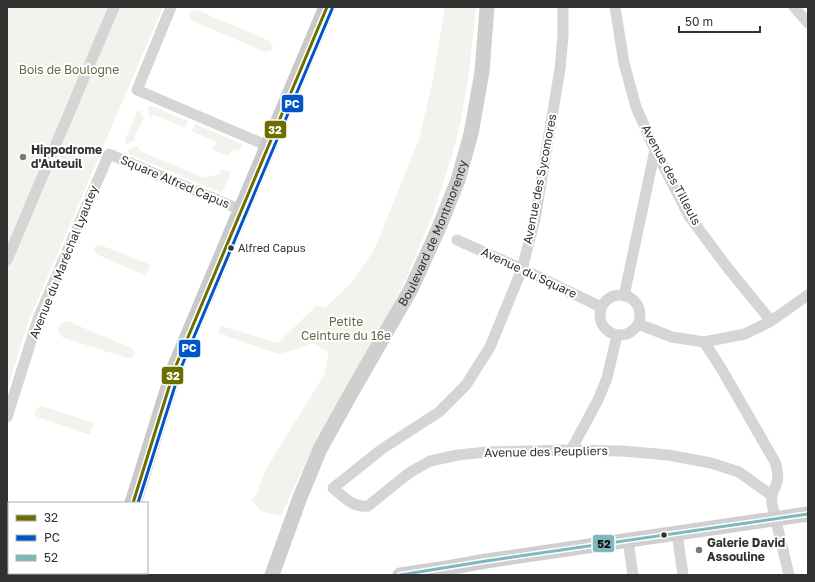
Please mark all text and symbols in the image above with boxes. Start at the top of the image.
scale bar [679,8,760,34]
text: 50 m [685,14,713,29]
park label: Bois de Boulogne [19,62,119,77]
line badge: PC [281,94,304,113]
text: PC [284,97,300,110]
street label: Avenue des Sycomores [520,112,560,245]
line badge: 32 [264,120,287,139]
street label: Avenue des Tilleuls [639,122,704,228]
text: 32 [268,123,282,136]
place label: Hippodrome d'Auteuil [31,142,102,171]
marker: Hippodrome d'Auteuil [18,152,28,162]
street label: Square Alfred Capus [118,152,232,211]
street label: Boulevard de Montmorency [395,158,470,309]
street label: Avenue du Maréchal Lyautey [26,183,101,341]
place label: Alfred Capus [238,241,306,254]
marker: Alfred Capus [226,243,236,253]
street label: Avenue du Square [479,244,579,301]
park label: Petite Ceinture du 16e [301,314,391,343]
line badge: PC [178,339,201,358]
text: PC [181,341,197,354]
line badge: 32 [161,366,184,385]
text: 32 [166,369,180,382]
street label: Avenue des Peupliers [484,443,608,460]
legend [8,502,148,574]
text: 32 [44,510,58,525]
text: PC [44,530,60,545]
unlabelled marker [659,530,669,540]
line badge: 52 [592,534,615,553]
place label: Galerie David Assouline [707,535,785,564]
text: 52 [597,537,611,550]
marker: Galerie David Assouline [694,545,704,555]
text: 52 [44,550,58,565]

